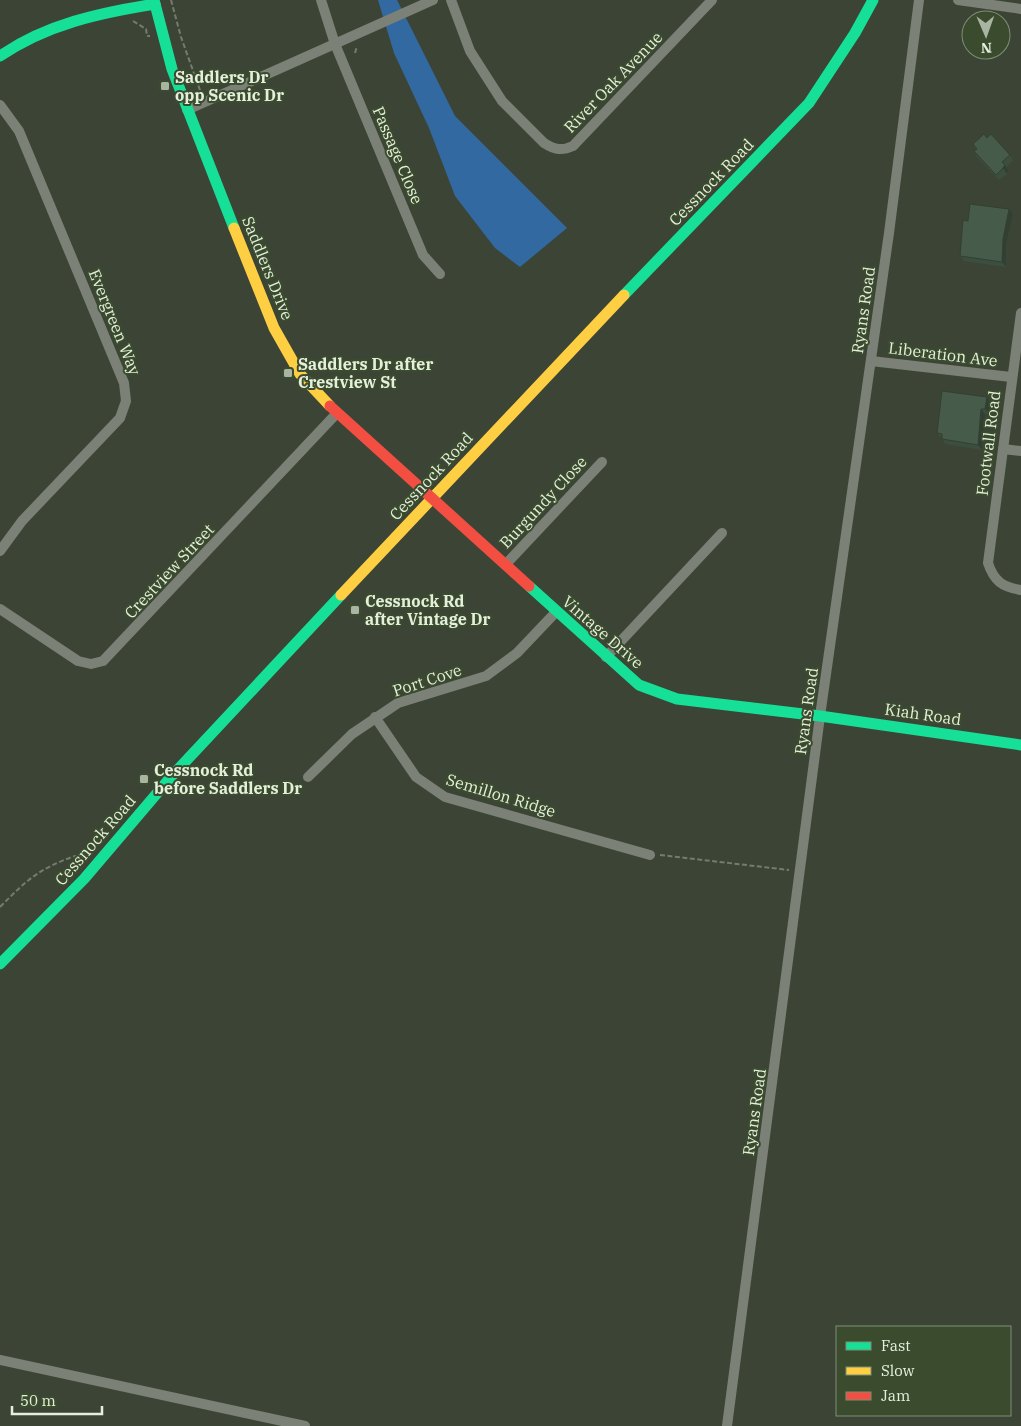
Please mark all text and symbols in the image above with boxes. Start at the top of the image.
north arrow [961,10,1011,60]
street label: River Oak Avenue [560,27,666,137]
text: N [981,39,992,57]
place label: Saddlers Dr opp Scenic Dr [175,67,284,105]
marker: Saddlers Dr opp Scenic Dr [159,80,171,92]
street label: Passage Close [368,103,428,207]
street label: Cessnock Road [664,134,758,230]
street label: Saddlers Drive [238,213,298,323]
street label: Ryans Road [847,265,879,355]
street label: Evergreen Way [85,266,146,378]
street label: Liberation Ave [887,337,999,371]
place label: Saddlers Dr after Crestview St [298,354,433,392]
marker: Saddlers Dr after Crestview St [282,367,294,379]
street label: Footwall Road [972,389,1004,497]
street label: Cessnock Road [385,428,477,524]
street label: Burgundy Close [495,452,591,552]
street label: Crestview Street [120,519,218,623]
place label: Cessnock Rd after Vintage Dr [365,591,491,629]
street label: Vintage Drive [558,591,648,673]
marker: Cessnock Rd after Vintage Dr [349,604,361,616]
street label: Port Cove [390,659,464,701]
street label: Ryans Road [790,666,822,756]
street label: Kiah Road [884,699,963,729]
place label: Cessnock Rd before Saddlers Dr [154,760,302,798]
street label: Semillon Ridge [444,769,558,821]
marker: Cessnock Rd before Saddlers Dr [138,773,150,785]
street label: Cessnock Road [50,791,140,889]
street label: Ryans Road [738,1067,770,1157]
legend [836,1326,1011,1416]
text: Fast [881,1336,911,1355]
text: Slow [881,1361,915,1380]
scale bar [12,1384,102,1416]
text: Jam [881,1386,910,1405]
text: 50 m [20,1391,56,1410]

